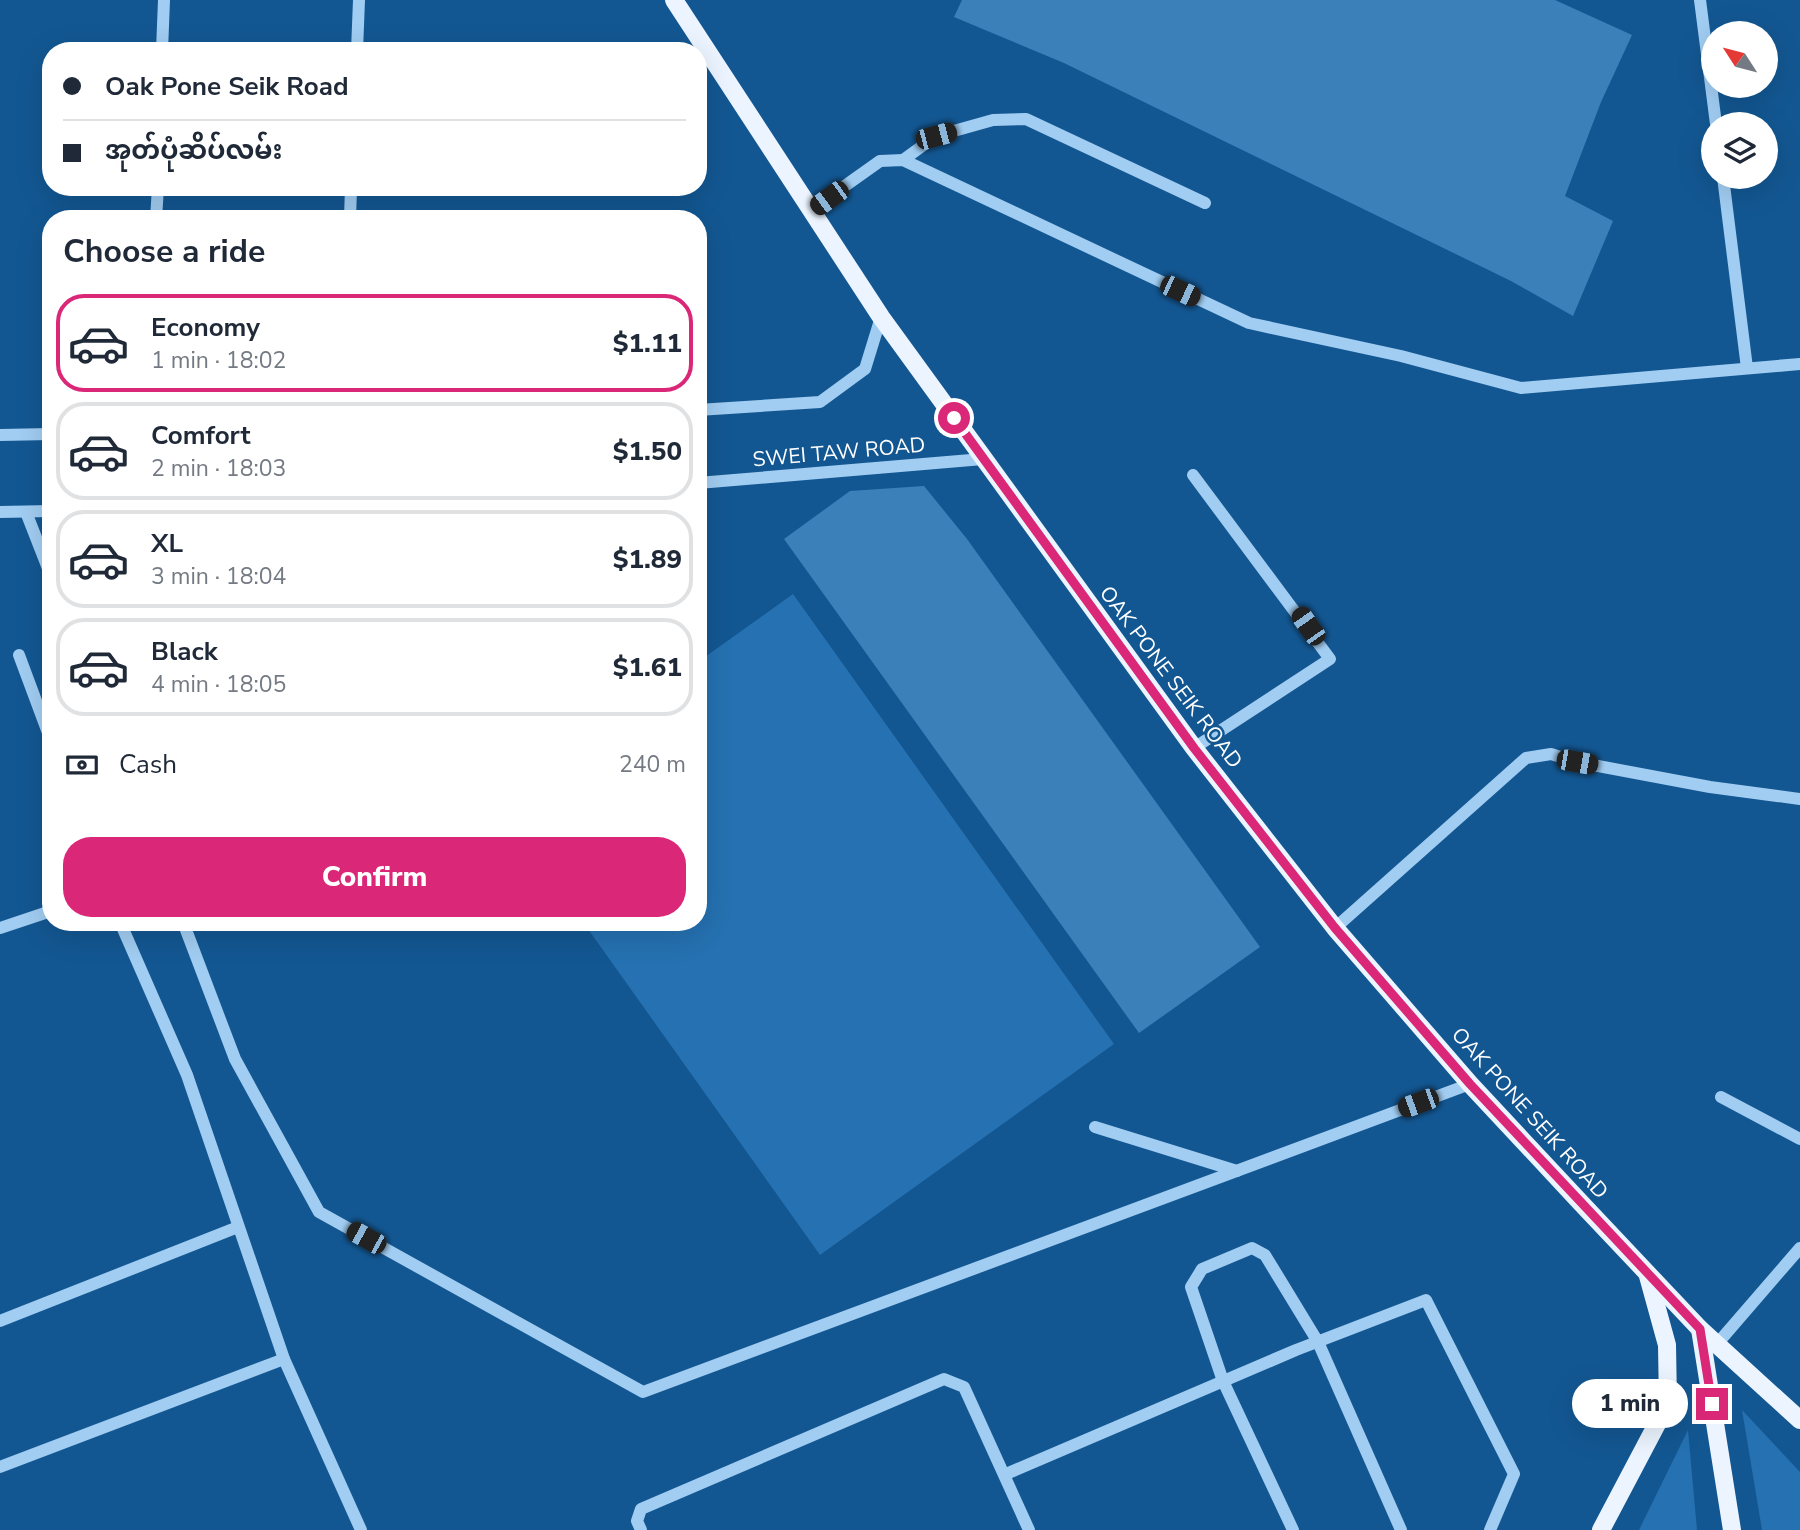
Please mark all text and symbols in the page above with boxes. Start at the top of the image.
north arrow [1701,21,1778,98]
map controls [1701,21,1778,189]
text: Oak Pone Seik Road [105,69,349,104]
button: layers [1701,112,1778,189]
car [913,120,960,152]
text: အုတ်ပုံဆိပ်လမ်း [105,133,282,168]
car [806,177,853,219]
text: Choose a ride [63,230,265,273]
car [1157,273,1204,309]
text: Economy [151,310,260,345]
icon: car [67,312,130,375]
text: $1.11 [613,326,682,361]
text: 1 min · 18:02 [151,345,286,376]
route start [938,402,970,434]
text: Comfort [151,418,251,453]
icon: car [67,420,130,483]
street label: SWEI TAW ROAD [752,431,926,473]
text: $1.50 [613,434,682,469]
text: 2 min · 18:03 [151,453,286,484]
text: XL [151,526,183,561]
icon: car [67,528,130,591]
text: $1.89 [613,542,682,577]
text: 3 min · 18:04 [151,561,286,592]
street label: OAK PONE SEIK ROAD [1093,580,1249,774]
car [1288,603,1329,649]
text: Black [151,634,218,669]
icon: car [67,636,130,699]
text: $1.61 [613,650,682,685]
text: 4 min · 18:05 [151,669,286,700]
icon: cash [63,746,101,784]
text: Cash [119,747,177,782]
car [1555,748,1600,776]
text: 240 m [619,749,686,780]
button: Confirm [63,837,686,917]
street label: OAK PONE SEIK ROAD [1445,1021,1615,1205]
car [1395,1086,1442,1120]
car [343,1219,390,1257]
callout: 1 min [1572,1380,1688,1428]
text: 1 min [1600,1388,1660,1419]
route end [1696,1388,1728,1420]

